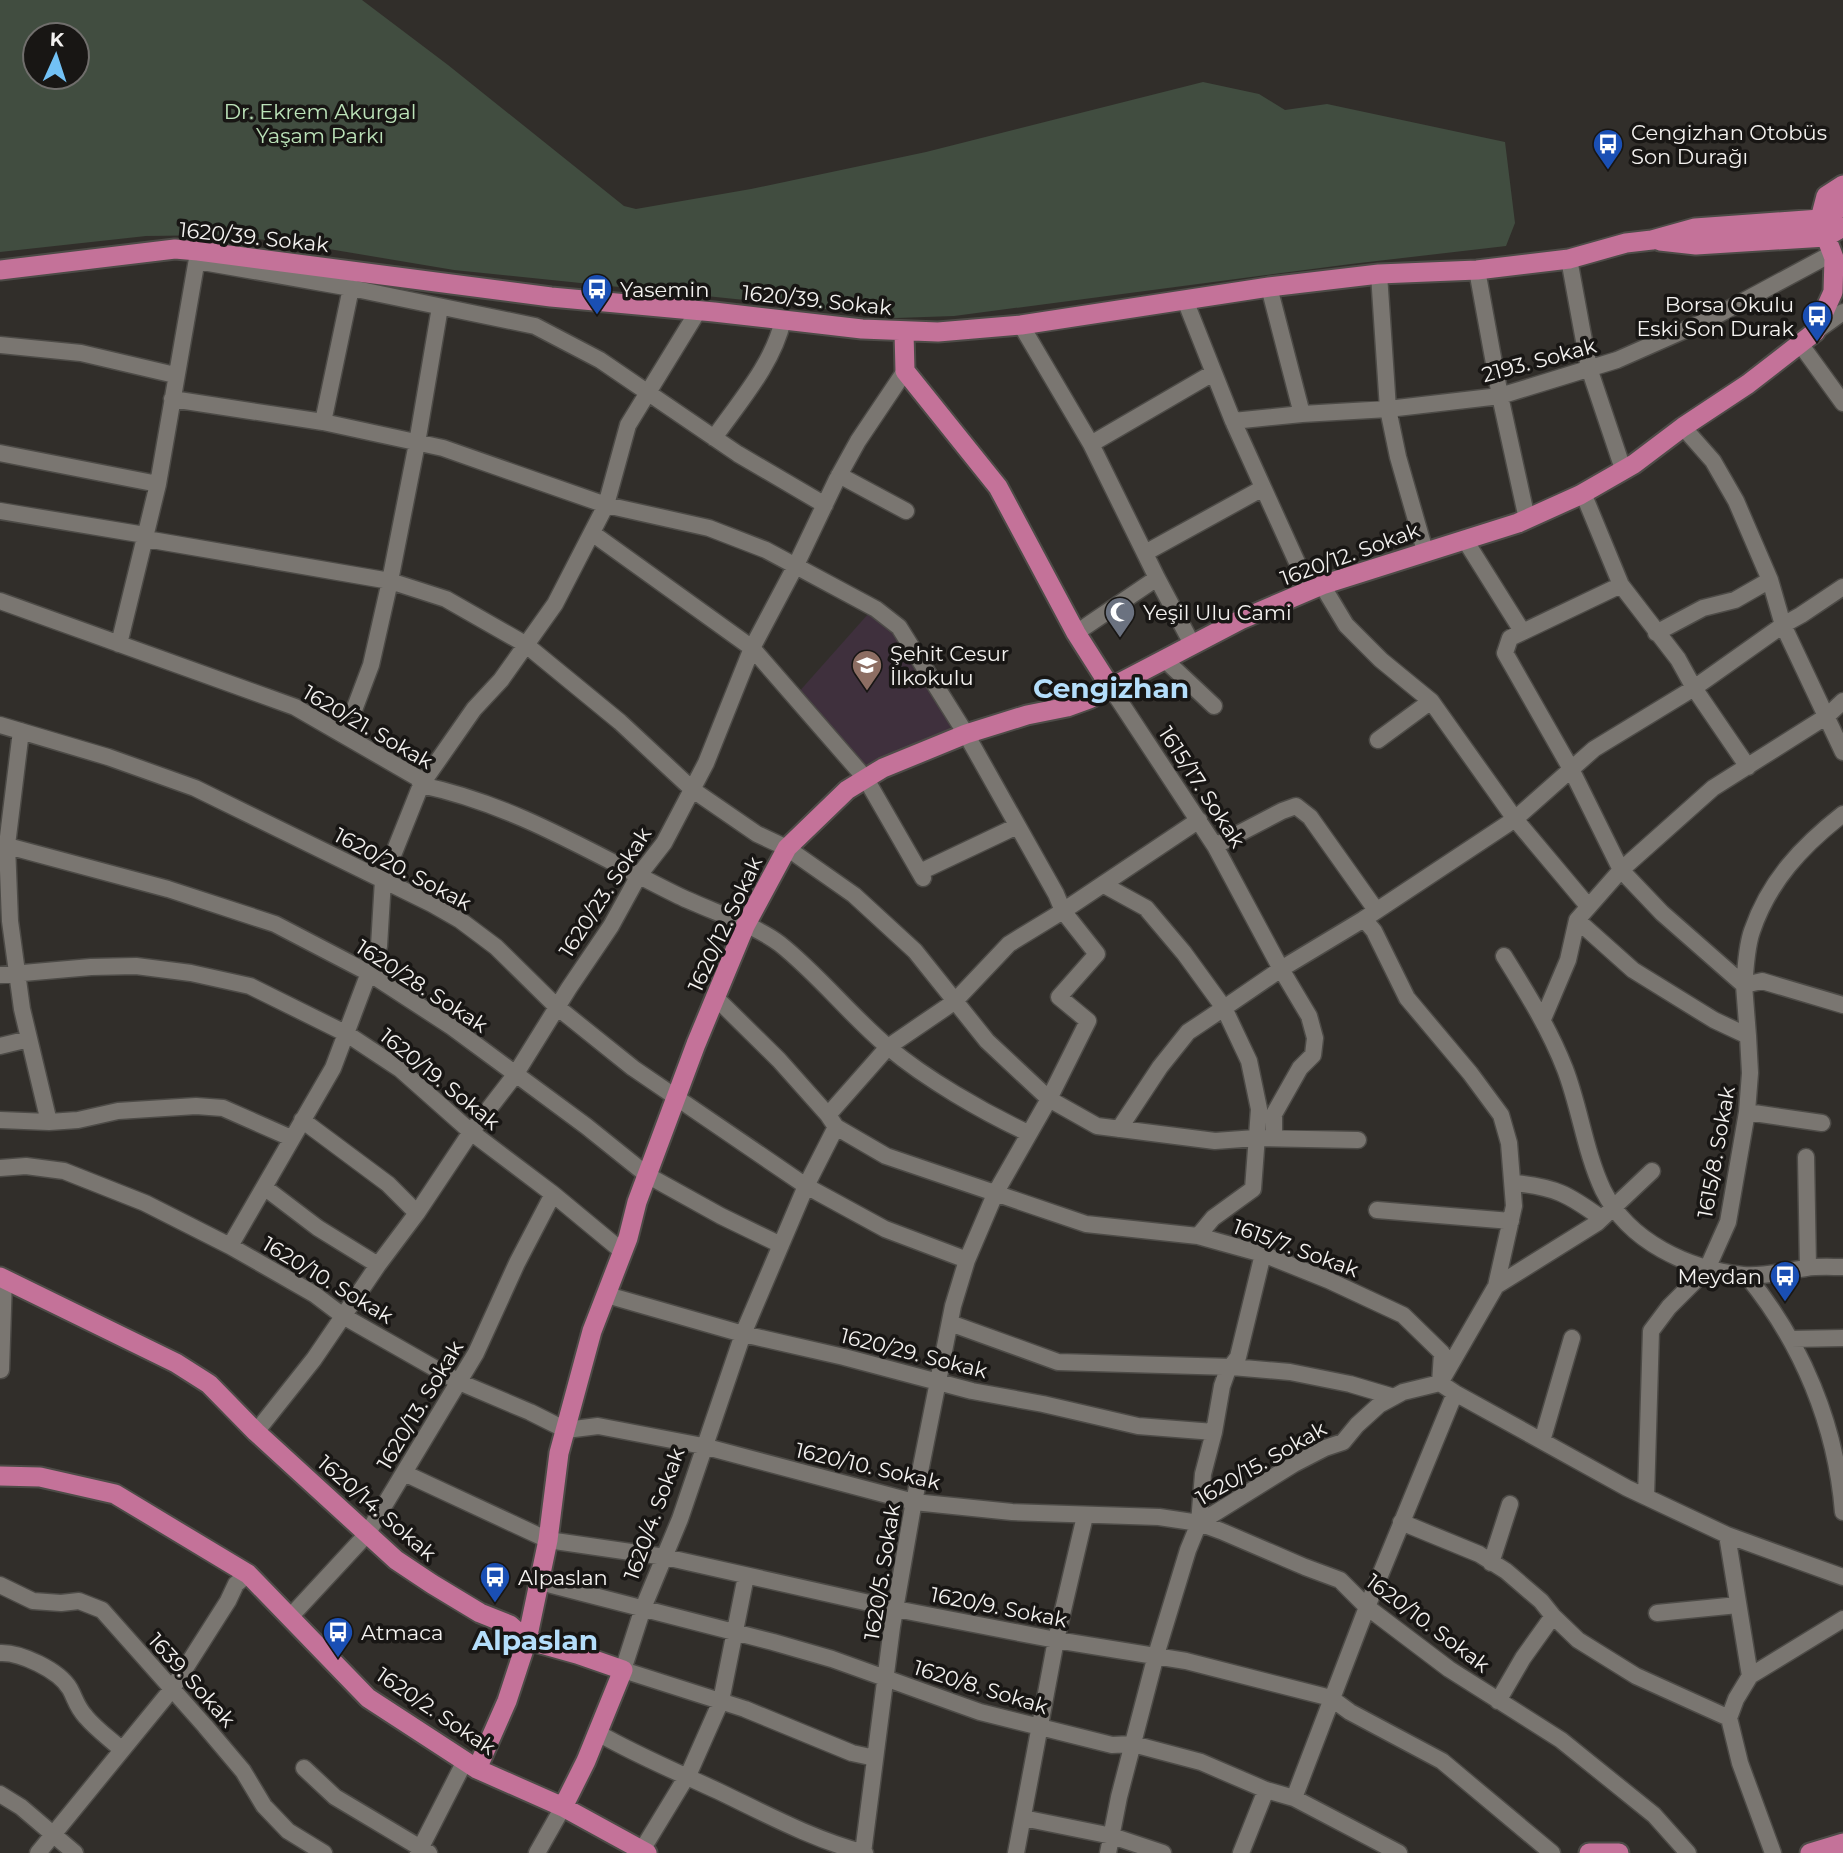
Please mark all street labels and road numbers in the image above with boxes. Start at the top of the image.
street label: 1620/39. Sokak [178,217,331,257]
street label: 1620/39. Sokak [741,280,894,320]
street label: 2193. Sokak [1479,333,1599,387]
street label: 1620/12. Sokak [1277,517,1423,591]
street label: 1620/21. Sokak [299,680,438,774]
street label: 1615/17. Sokak [1153,722,1251,853]
street label: 1620/20. Sokak [330,822,476,916]
street label: 1620/23. Sokak [554,822,657,962]
street label: 1620/12. Sokak [683,852,767,996]
street label: 1620/28. Sokak [352,934,493,1038]
street label: 1620/19. Sokak [375,1023,505,1135]
street label: 1615/8. Sokak [1692,1084,1740,1220]
street label: 1615/7. Sokak [1230,1214,1363,1282]
street label: 1620/10. Sokak [258,1231,398,1329]
street label: 1620/29. Sokak [838,1323,991,1383]
street label: 1620/13. Sokak [372,1336,469,1474]
street label: 1620/15. Sokak [1191,1415,1331,1510]
street label: 1620/10. Sokak [793,1437,943,1495]
street label: 1620/4. Sokak [618,1444,690,1584]
street label: 1620/14. Sokak [313,1450,442,1566]
street label: 1620/5. Sokak [859,1501,905,1642]
street label: 1620/10. Sokak [1361,1568,1495,1678]
street label: 1620/9. Sokak [929,1582,1070,1633]
street label: 1639. Sokak [143,1628,241,1733]
street label: 1620/8. Sokak [911,1655,1052,1719]
street label: 1620/2. Sokak [372,1662,501,1760]

